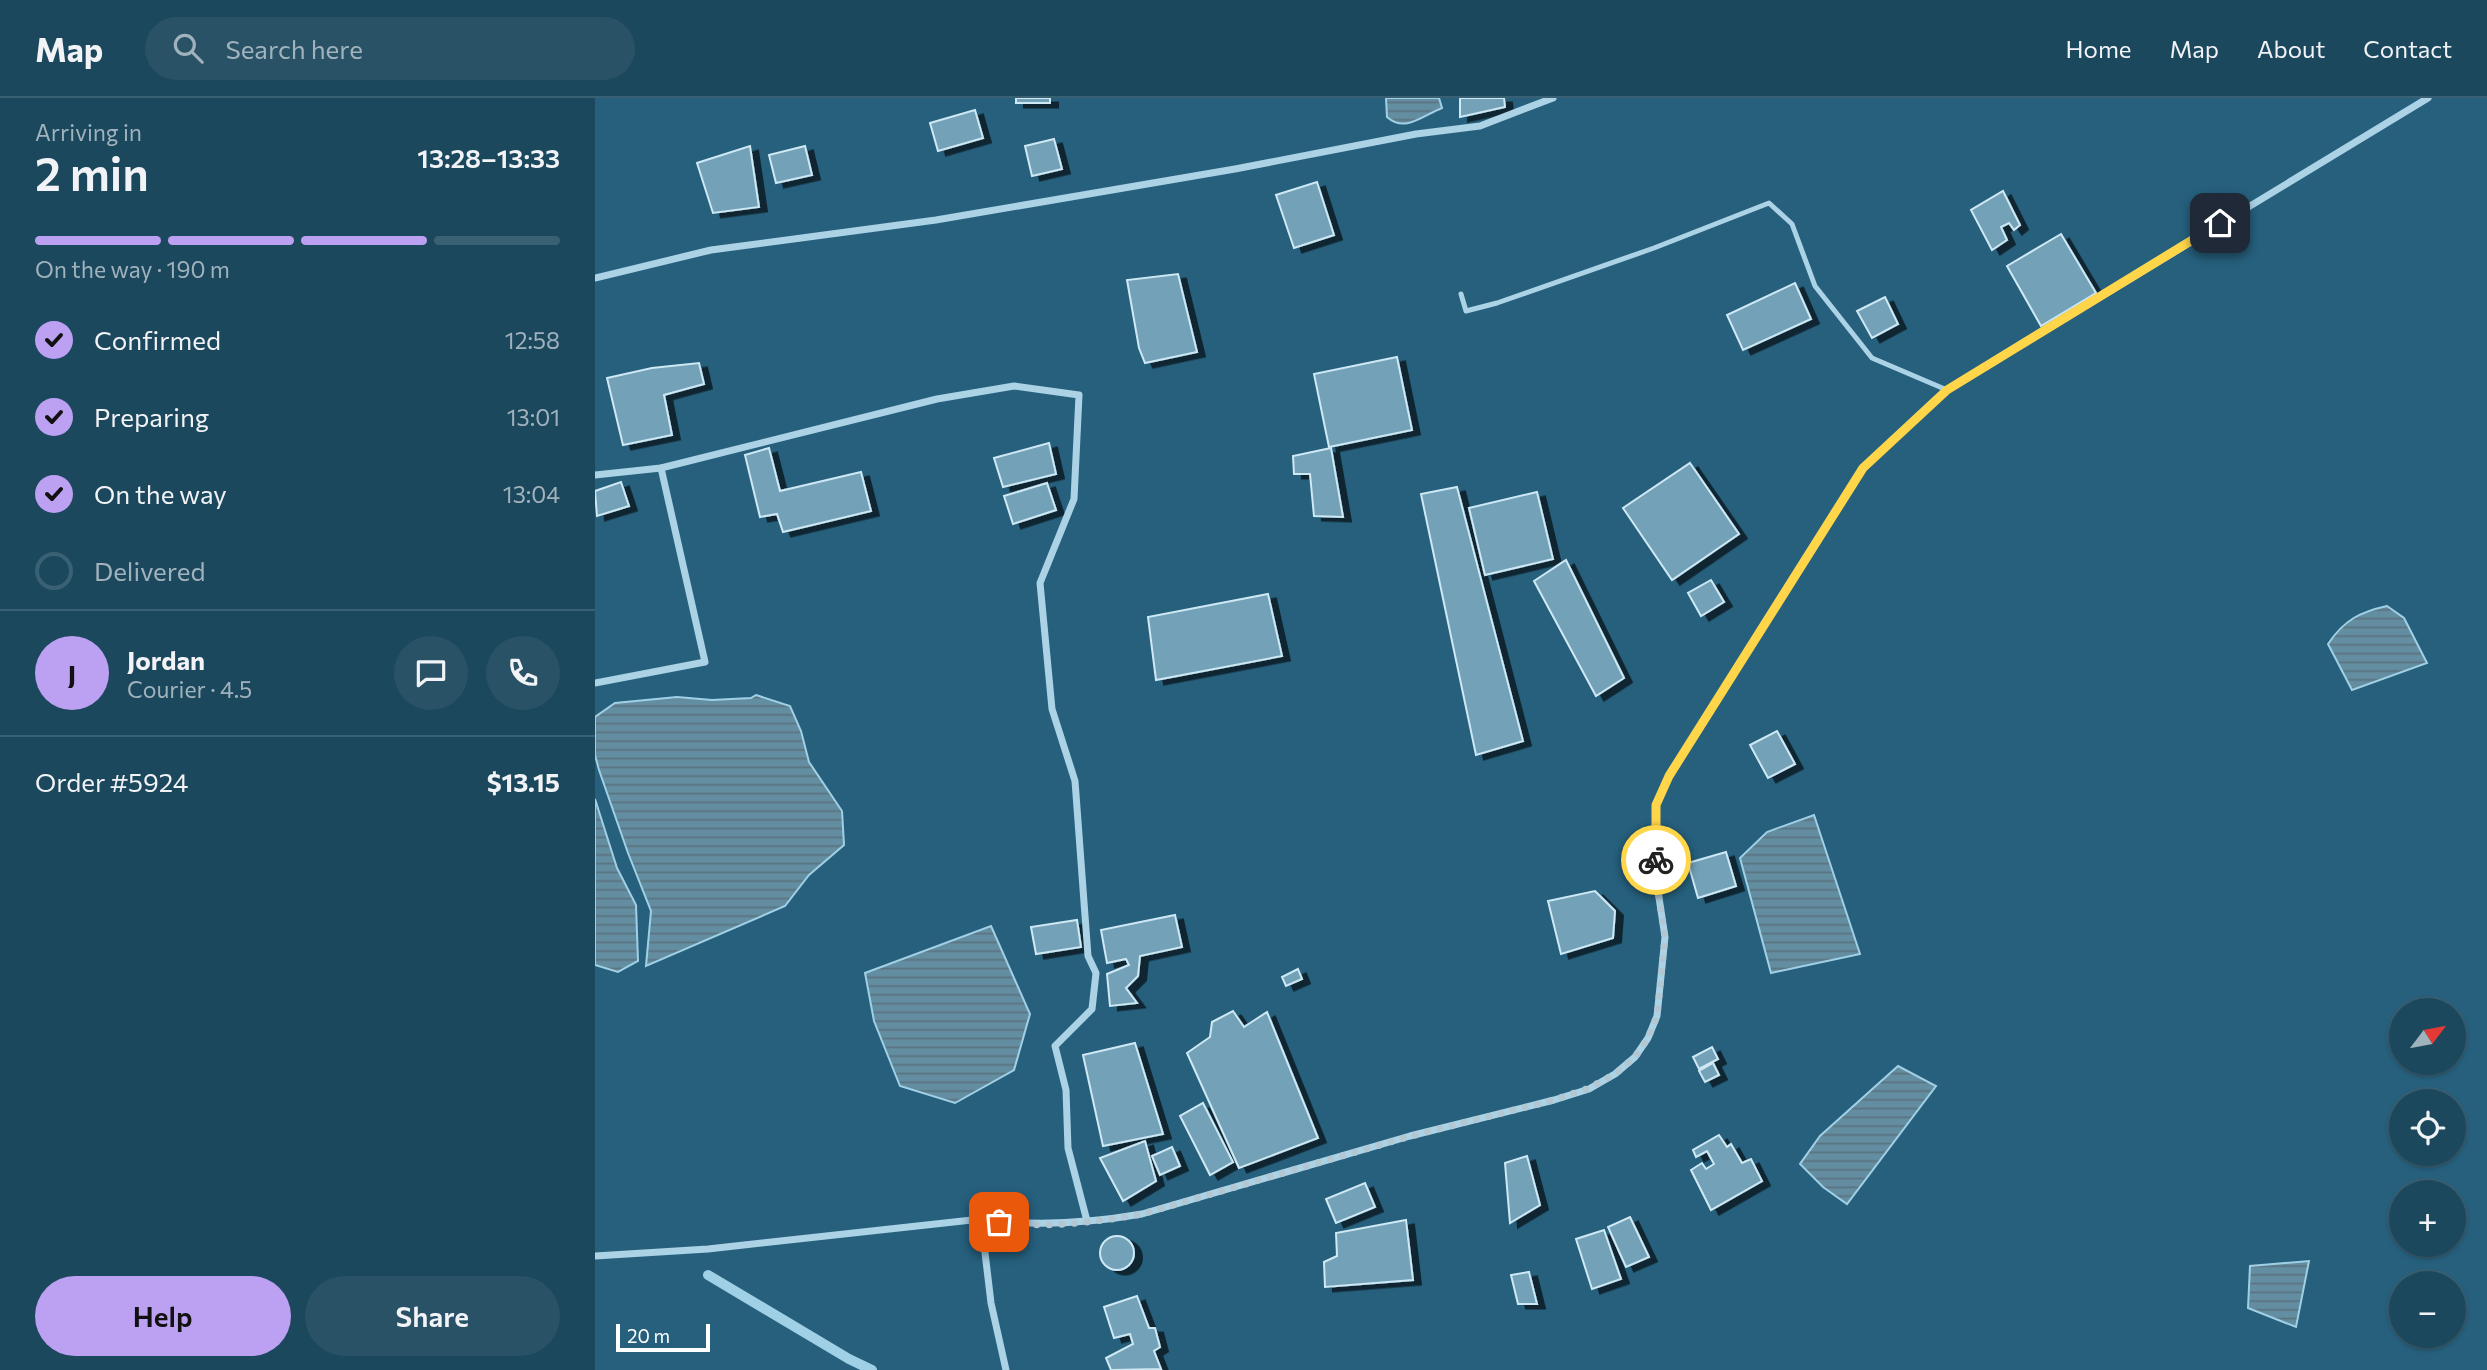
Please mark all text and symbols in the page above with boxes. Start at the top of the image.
search box [145,17,635,80]
text: Map [35,28,103,69]
icon: search [169,29,207,67]
text: Search here [225,33,363,64]
text: Home [2066,34,2132,63]
text: Map [2170,34,2219,63]
text: About [2257,34,2325,63]
text: Contact [2363,34,2452,63]
text: Arriving in [35,118,142,146]
text: 13:28–13:33 [417,142,560,173]
text: 2 min [35,144,149,200]
pin [2190,193,2250,253]
icon: home [2201,204,2239,242]
text: On the way · 190 m [35,255,230,283]
icon: check [35,321,73,359]
text: Confirmed [94,324,221,355]
text: 12:58 [505,326,560,354]
icon: check [35,398,73,436]
text: Preparing [94,401,209,432]
text: 13:01 [507,403,560,431]
icon: check [35,475,73,513]
text: On the way [94,478,227,509]
text: 13:04 [503,480,560,508]
text: Delivered [94,555,205,586]
button: chat [394,636,468,710]
button: phone [486,636,560,710]
text: Jordan [127,644,205,675]
text: J [68,658,76,689]
text: Courier · 4.5 [127,675,252,703]
text: Order #5924 [35,766,188,797]
text: $13.15 [487,766,560,797]
courier [1621,825,1691,895]
icon: bike [1637,841,1675,879]
north arrow [2389,998,2466,1074]
map controls [2389,998,2466,1348]
button: locate [2389,1089,2466,1166]
button: + [2389,1180,2466,1257]
pin [969,1192,1029,1252]
icon: bag [980,1203,1018,1241]
button: − [2389,1271,2466,1348]
button: Help [35,1276,291,1356]
button: Share [305,1276,560,1356]
scale bar [616,1321,711,1353]
text: 20 m [627,1324,670,1347]

